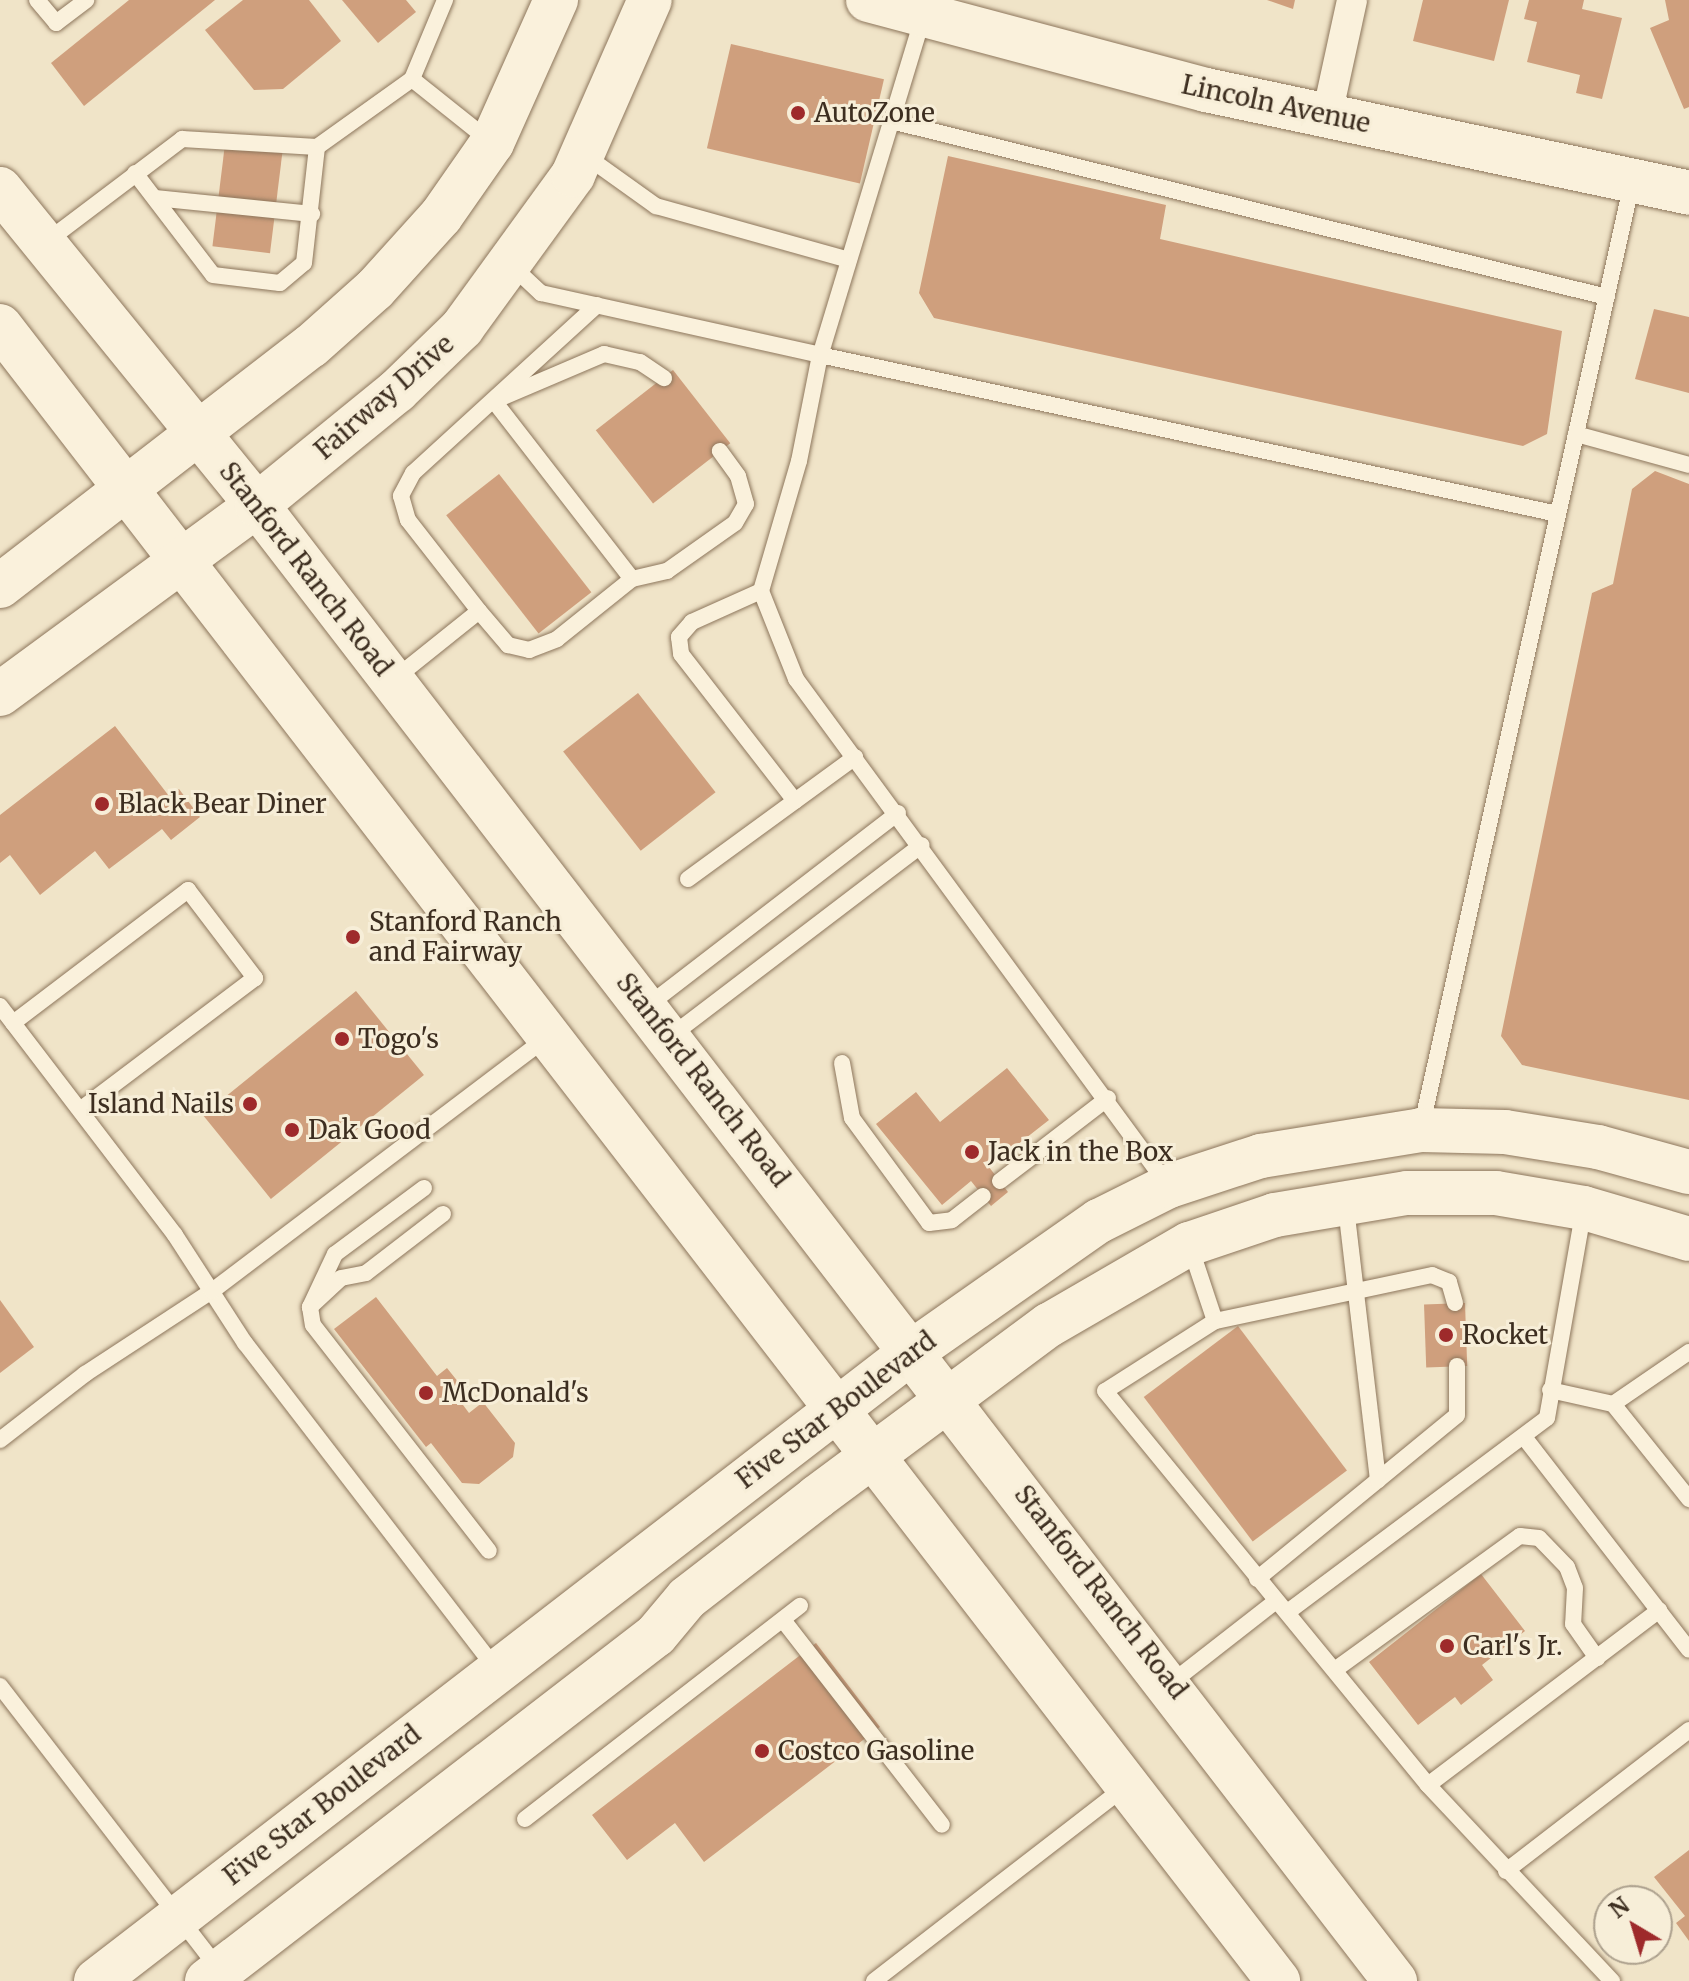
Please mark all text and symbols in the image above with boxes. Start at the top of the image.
street label: Lincoln Avenue [1179,69,1373,139]
place label: AutoZone [814,97,935,129]
marker: AutoZone [789,104,807,122]
street label: Fairway Drive [308,328,460,466]
street label: Stanford Ranch Road [213,456,399,682]
place label: Black Bear Diner [118,788,327,820]
marker: Black Bear Diner [93,795,111,813]
place label: Stanford Ranch and Fairway [369,906,562,968]
marker: Stanford Ranch and Fairway [344,928,362,946]
street label: Stanford Ranch Road [610,967,796,1193]
place label: Togo's [358,1023,439,1055]
marker: Togo's [333,1030,351,1048]
place label: Island Nails [88,1088,234,1120]
marker: Island Nails [241,1095,259,1113]
place label: Dak Good [308,1114,431,1146]
marker: Dak Good [283,1121,301,1139]
place label: Jack in the Box [988,1136,1173,1168]
marker: Jack in the Box [963,1143,981,1161]
place label: Rocket [1462,1319,1548,1351]
street label: Five Star Boulevard [730,1325,942,1495]
marker: Rocket [1437,1326,1455,1344]
place label: McDonald's [442,1377,589,1409]
marker: McDonald's [417,1384,435,1402]
street label: Stanford Ranch Road [1008,1479,1194,1705]
place label: Carl's Jr. [1463,1630,1563,1662]
marker: Carl's Jr. [1438,1637,1456,1655]
street label: Five Star Boulevard [217,1718,427,1892]
place label: Costco Gasoline [778,1735,974,1767]
marker: Costco Gasoline [753,1742,771,1760]
north arrow [1593,1885,1673,1965]
text: N [1604,1891,1635,1924]

